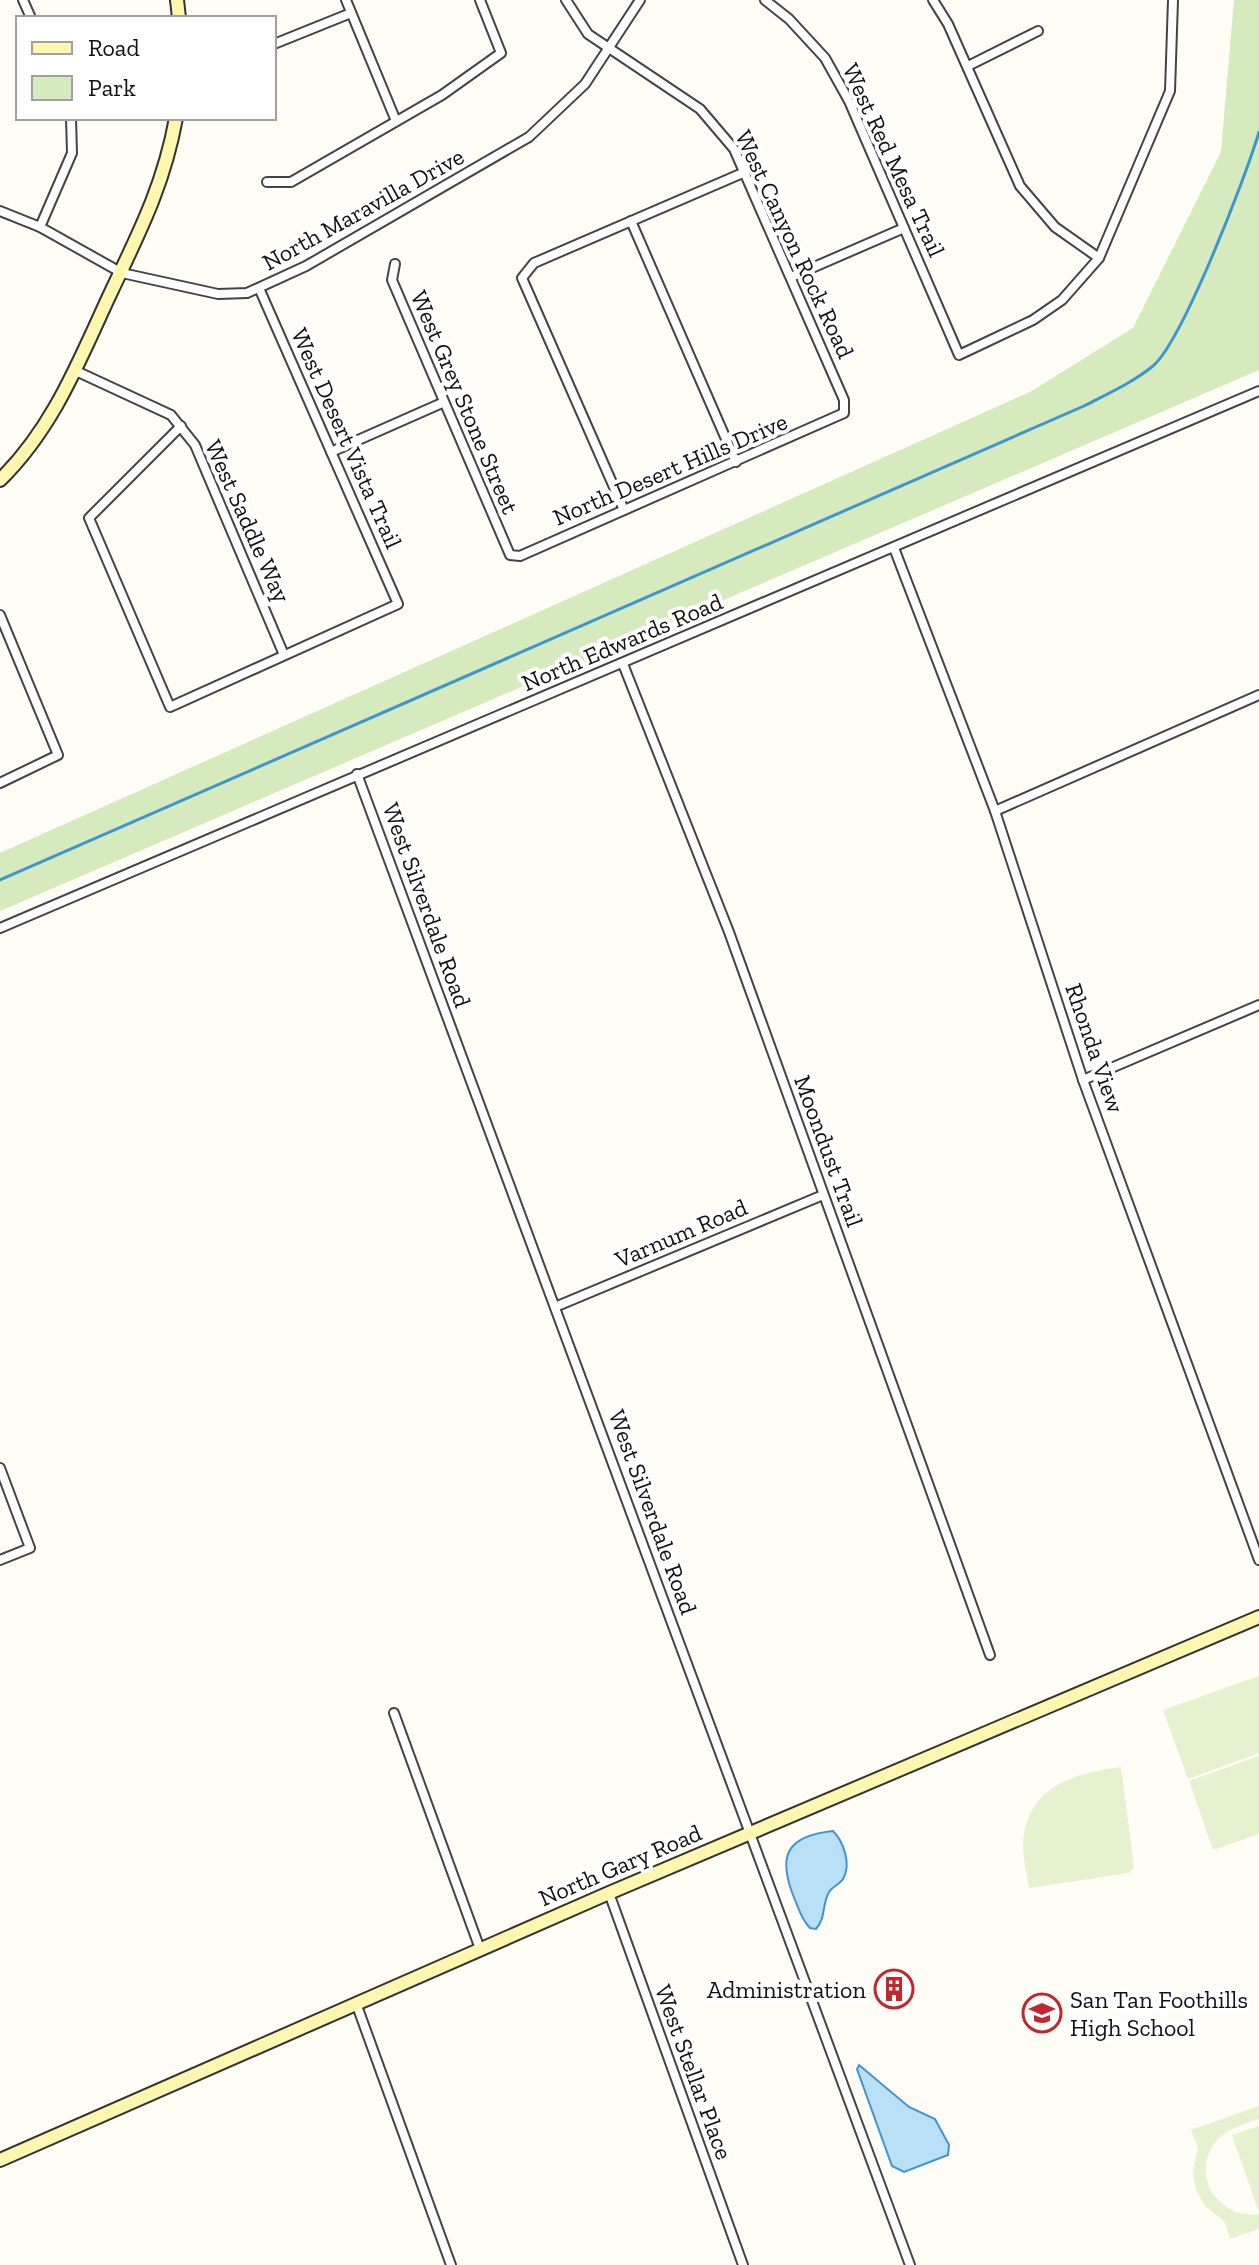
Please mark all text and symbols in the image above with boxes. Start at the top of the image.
legend [16,16,276,120]
text: Road [88,33,140,62]
street label: West Red Mesa Trail [836,59,952,261]
text: Park [88,73,136,102]
street label: West Canyon Rock Road [729,125,861,363]
street label: North Maravilla Drive [257,142,469,276]
street label: West Grey Stone Street [405,286,525,518]
street label: West Desert Vista Trail [285,323,409,553]
street label: North Desert Hills Drive [549,406,791,532]
street label: West Saddle Way [199,435,297,608]
street label: North Edwards Road [517,587,727,697]
street label: West Silverdale Road [376,799,478,1011]
street label: Rhonda View [1059,979,1131,1117]
street label: Moondust Trail [788,1071,870,1231]
street label: Varnum Road [610,1192,751,1274]
street label: West Silverdale Road [602,1406,704,1618]
street label: North Gary Road [534,1818,706,1912]
building icon: Administration [873,1968,915,2010]
place label: Administration [707,1975,866,2004]
street label: West Stellar Place [649,1981,739,2163]
place label: San Tan Foothills High School [1070,1985,1248,2042]
school or university icon: San Tan Foothills High School [1021,1992,1063,2034]

